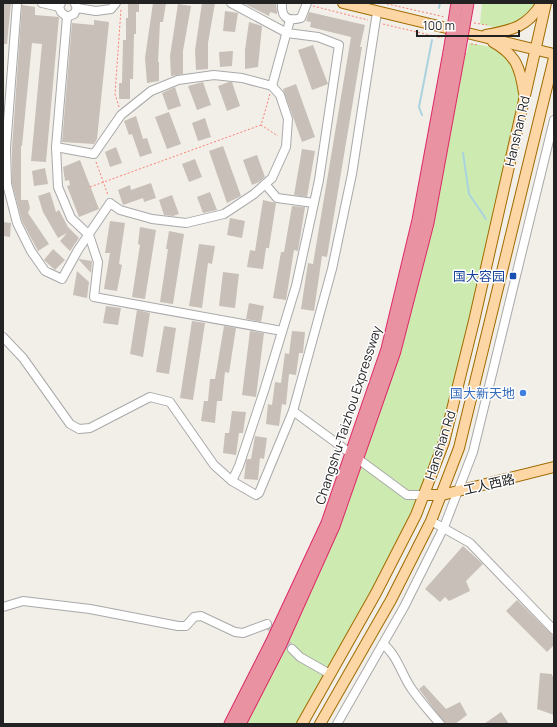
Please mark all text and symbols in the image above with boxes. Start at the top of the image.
scale bar [417,12,519,38]
text: 100 m [423,17,455,34]
street label: Hanshan Rd [500,94,534,168]
place label: 国大容园 [453,267,505,285]
marker: 国大容园 [508,271,518,281]
street label: Changshu-Taizhou Expressway [311,323,385,507]
place label: 国大新天地 [450,384,515,402]
marker: 国大新天地 [518,388,528,398]
street label: Hanshan Rd [420,408,460,482]
street label: 工人西路 [462,469,516,499]

